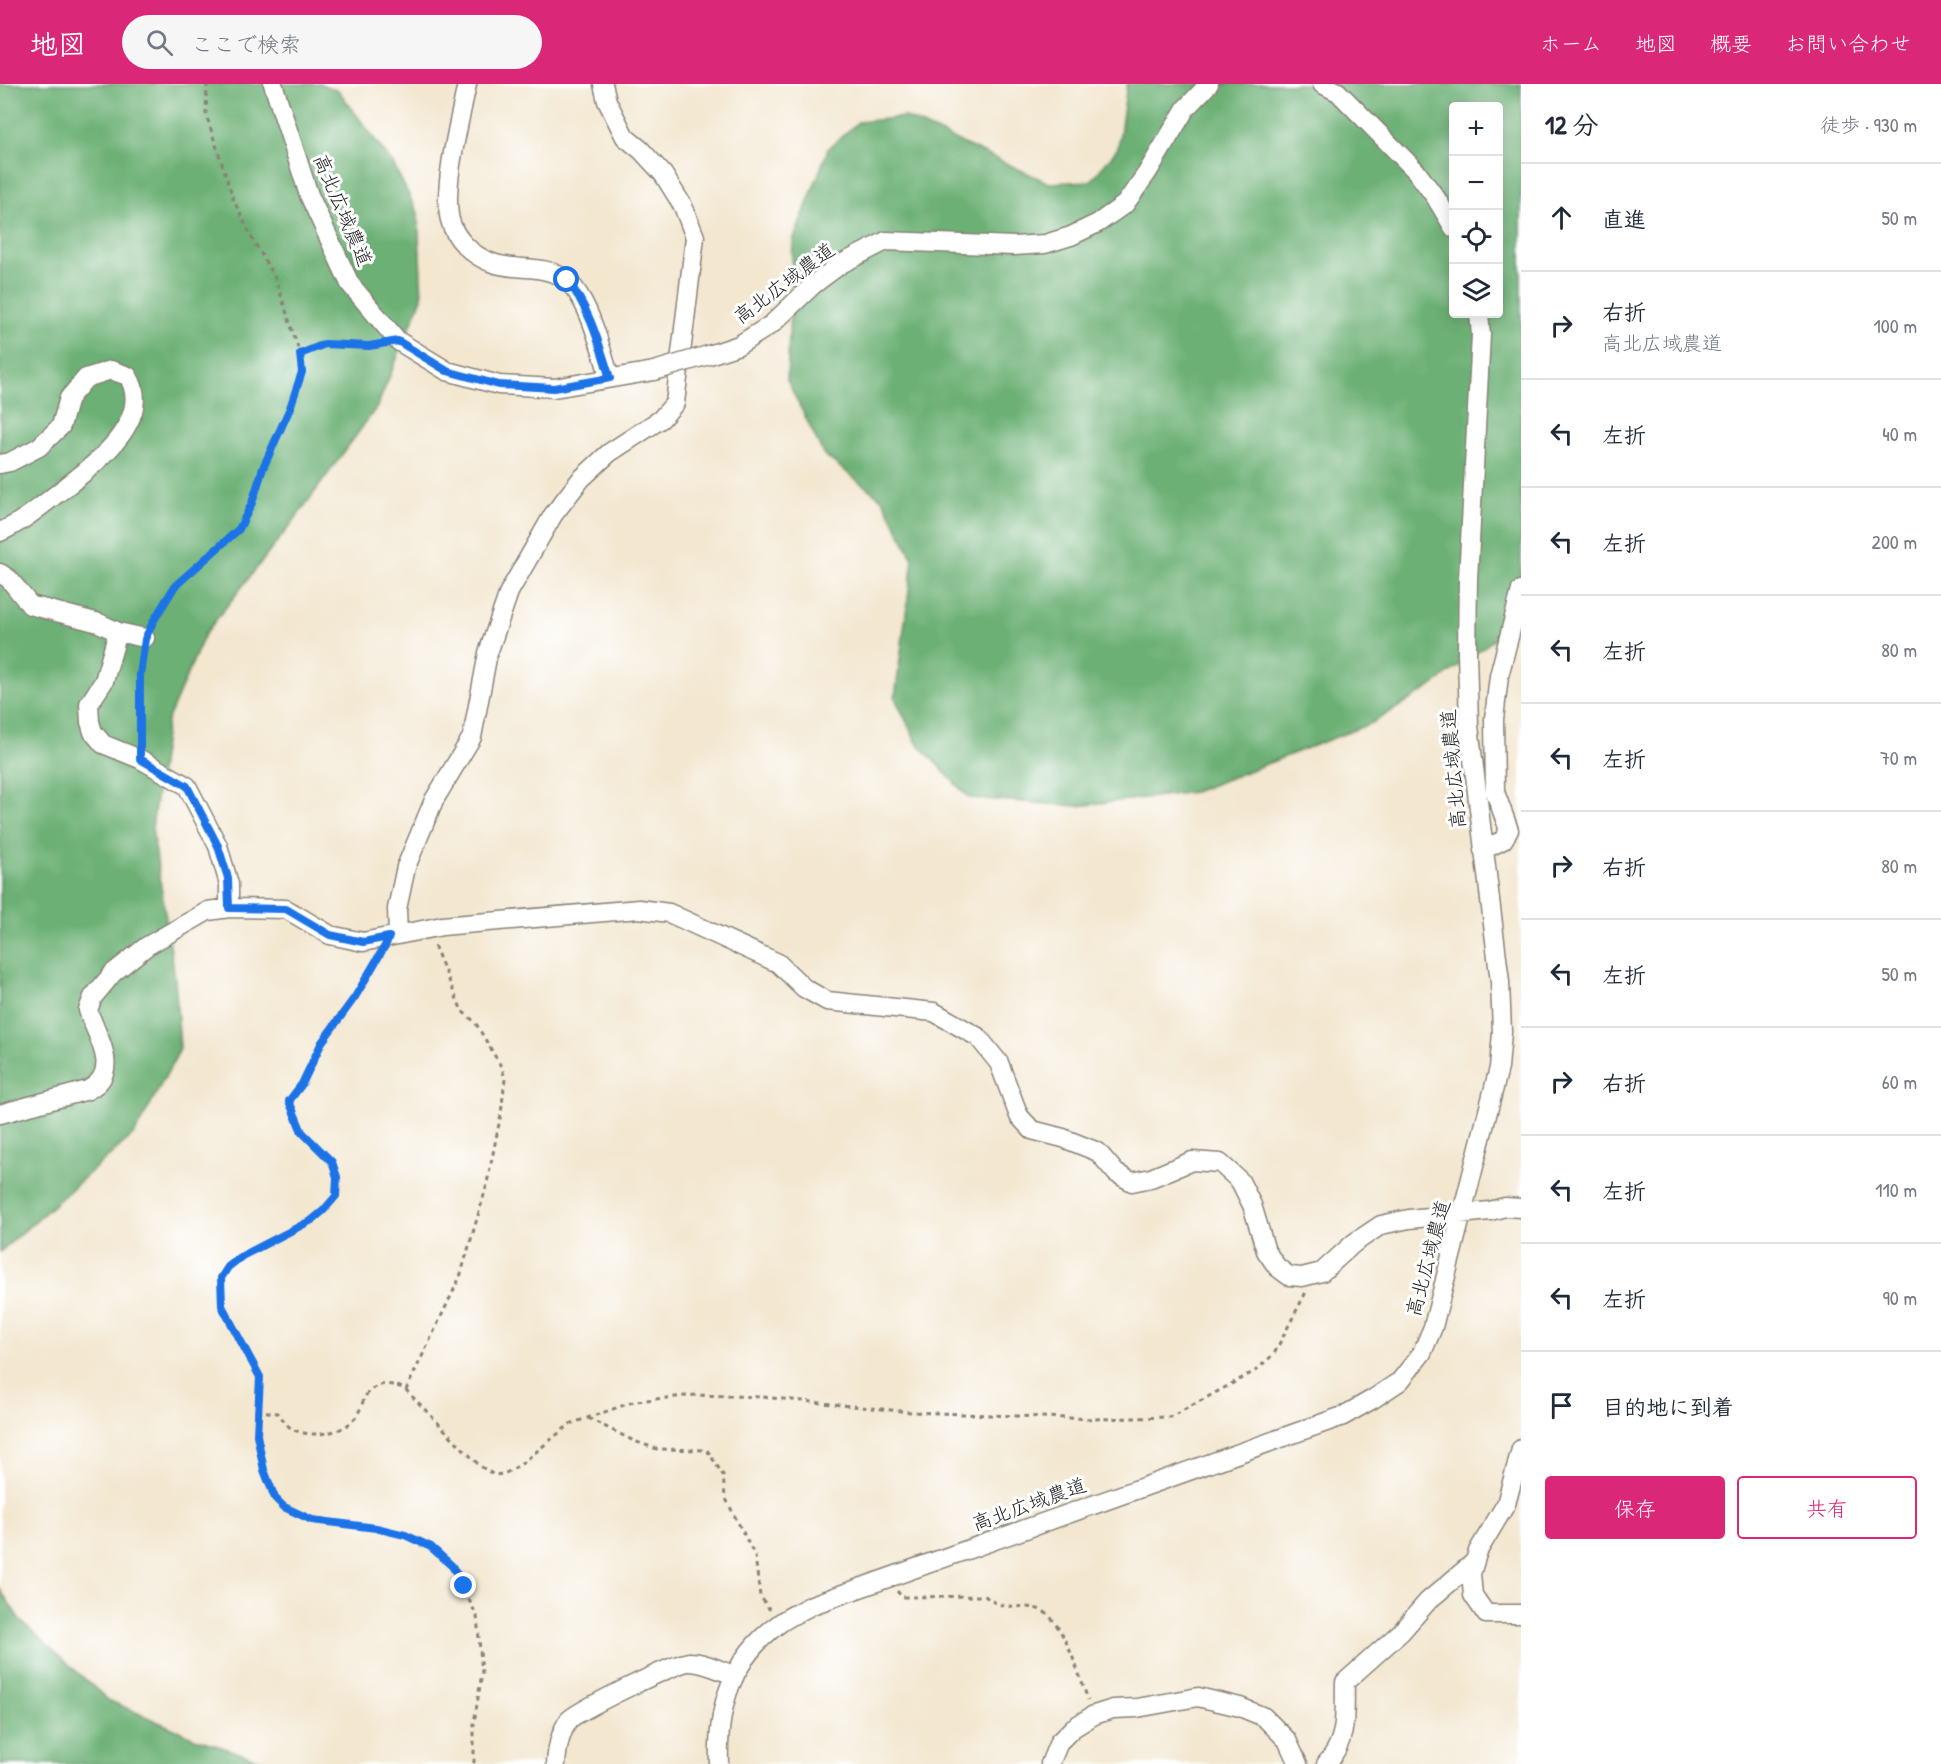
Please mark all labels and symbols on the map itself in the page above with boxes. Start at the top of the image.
street label: 高北広域農道 [308,149,379,270]
street label: 高北広域農道 [728,236,840,329]
route start [553,266,579,292]
street label: 高北広域農道 [1434,708,1471,830]
street label: 高北広域農道 [1399,1196,1456,1319]
street label: 高北広域農道 [968,1470,1090,1537]
route end [450,1572,476,1598]

